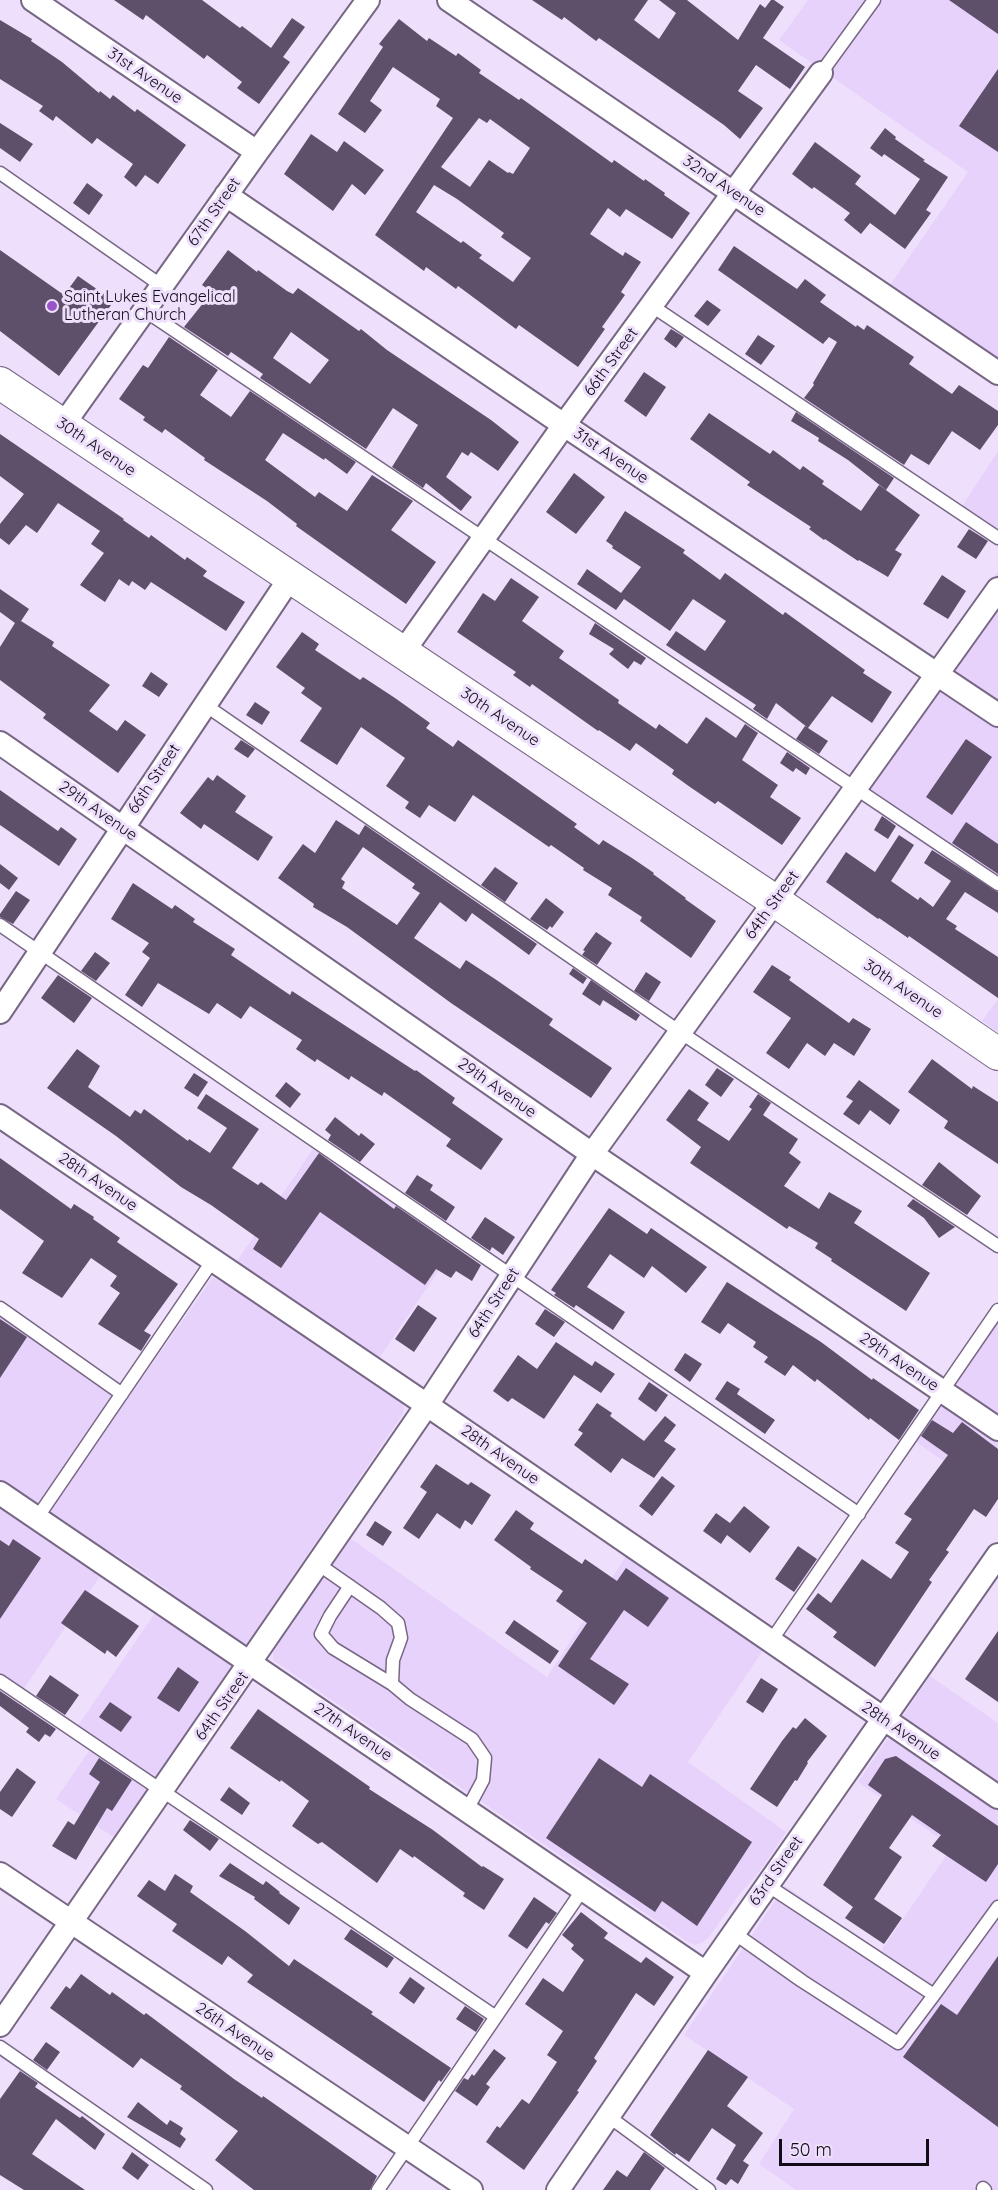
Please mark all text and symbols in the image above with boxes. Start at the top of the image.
street label: 31st Avenue [104,44,186,108]
street label: 32nd Avenue [679,151,769,221]
street label: 67th Street [183,174,245,250]
place label: Saint Lukes Evangelical Lutheran Church [64,287,236,325]
marker: Saint Lukes Evangelical Lutheran Church [45,299,59,313]
street label: 66th Street [580,324,642,400]
street label: 30th Avenue [53,413,139,481]
street label: 31st Avenue [570,424,652,488]
street label: 30th Avenue [457,683,543,751]
street label: 66th Street [124,741,184,817]
street label: 29th Avenue [55,777,141,845]
street label: 64th Street [741,867,803,943]
street label: 30th Avenue [860,955,946,1023]
street label: 29th Avenue [454,1054,540,1122]
street label: 28th Avenue [55,1149,141,1215]
street label: 64th Street [464,1264,524,1342]
street label: 29th Avenue [856,1328,942,1396]
street label: 28th Avenue [457,1421,543,1489]
street label: 64th Street [191,1668,253,1744]
street label: 28th Avenue [858,1698,944,1764]
street label: 27th Avenue [310,1699,396,1765]
street label: 63rd Street [745,1832,807,1910]
street label: 26th Avenue [192,1999,278,2065]
scale bar [782,2127,932,2165]
text: 50 m [790,2138,832,2161]

